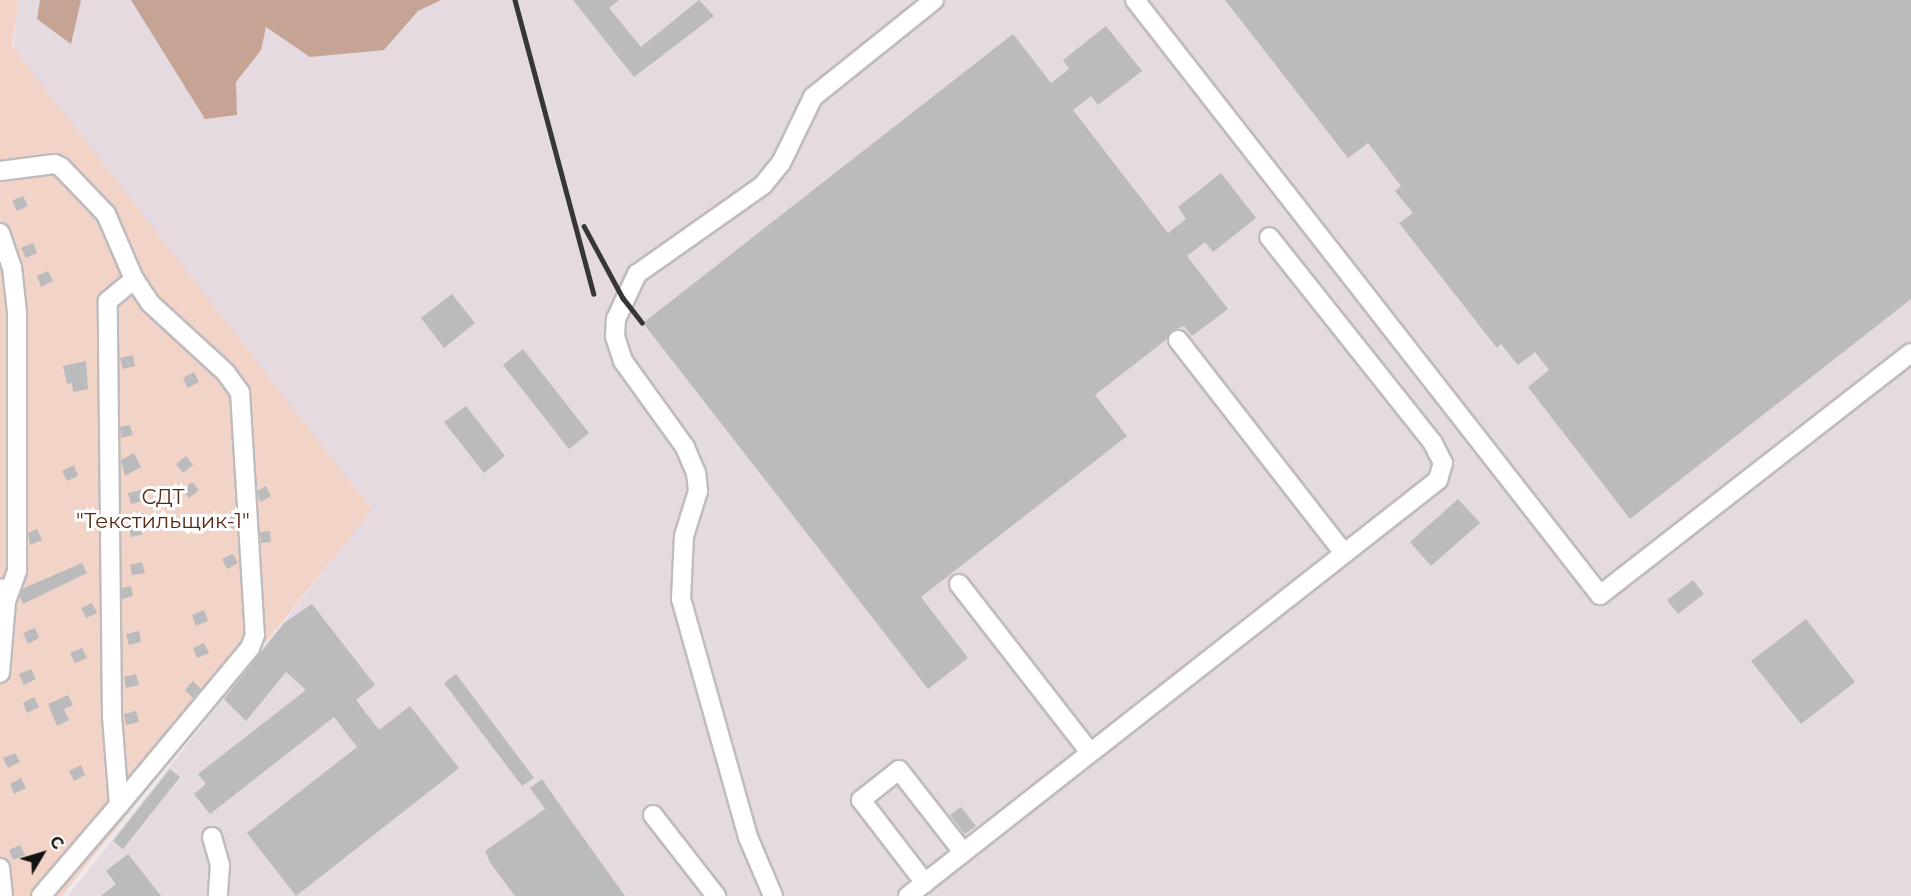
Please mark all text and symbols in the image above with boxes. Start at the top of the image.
park label: СДТ "Текстильщик-1" [76,484,250,534]
north arrow [12,824,72,884]
text: С [46,832,68,853]

